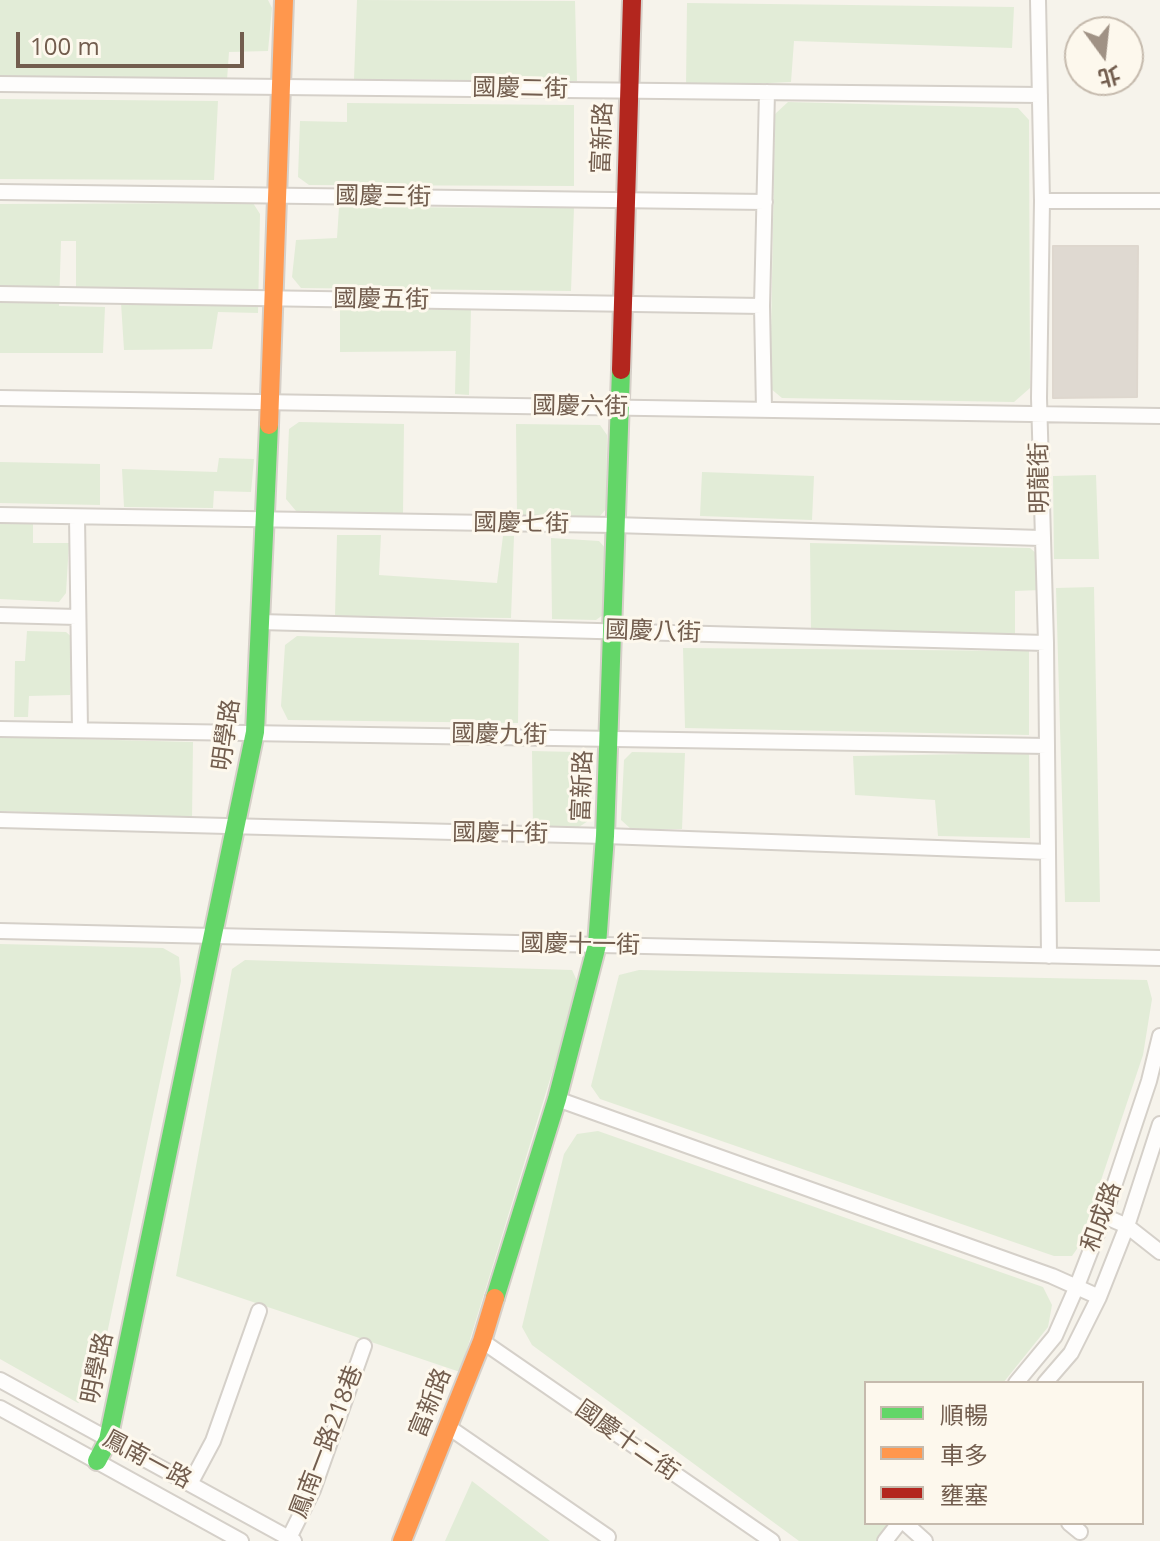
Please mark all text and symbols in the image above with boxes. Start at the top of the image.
scale bar [20,16,248,66]
north arrow [1064,16,1144,96]
text: 100 m [30,29,100,62]
text: 北 [1095,60,1124,95]
street label: 國慶二街 [472,74,568,104]
street label: 富新路 [587,102,619,174]
street label: 國慶三街 [335,182,431,212]
street label: 國慶五街 [333,285,429,315]
street label: 國慶六街 [532,392,628,422]
street label: 明龍街 [1025,442,1055,514]
street label: 國慶七街 [473,509,569,539]
street label: 國慶八街 [605,616,701,648]
street label: 明學路 [208,697,246,773]
street label: 國慶九街 [451,720,547,750]
street label: 富新路 [567,750,599,822]
street label: 國慶十街 [452,819,548,849]
street label: 國慶十一街 [520,930,640,960]
street label: 和成路 [1076,1178,1128,1256]
street label: 明學路 [76,1330,120,1406]
street label: 鳳南一路218巷 [285,1362,369,1522]
street label: 富新路 [404,1364,458,1442]
legend [864,1381,1144,1525]
street label: 國慶十二街 [570,1395,684,1487]
text: 順暢 [940,1398,988,1431]
street label: 鳳南一路 [98,1425,196,1495]
text: 車多 [940,1438,988,1471]
text: 壅塞 [940,1478,988,1511]

